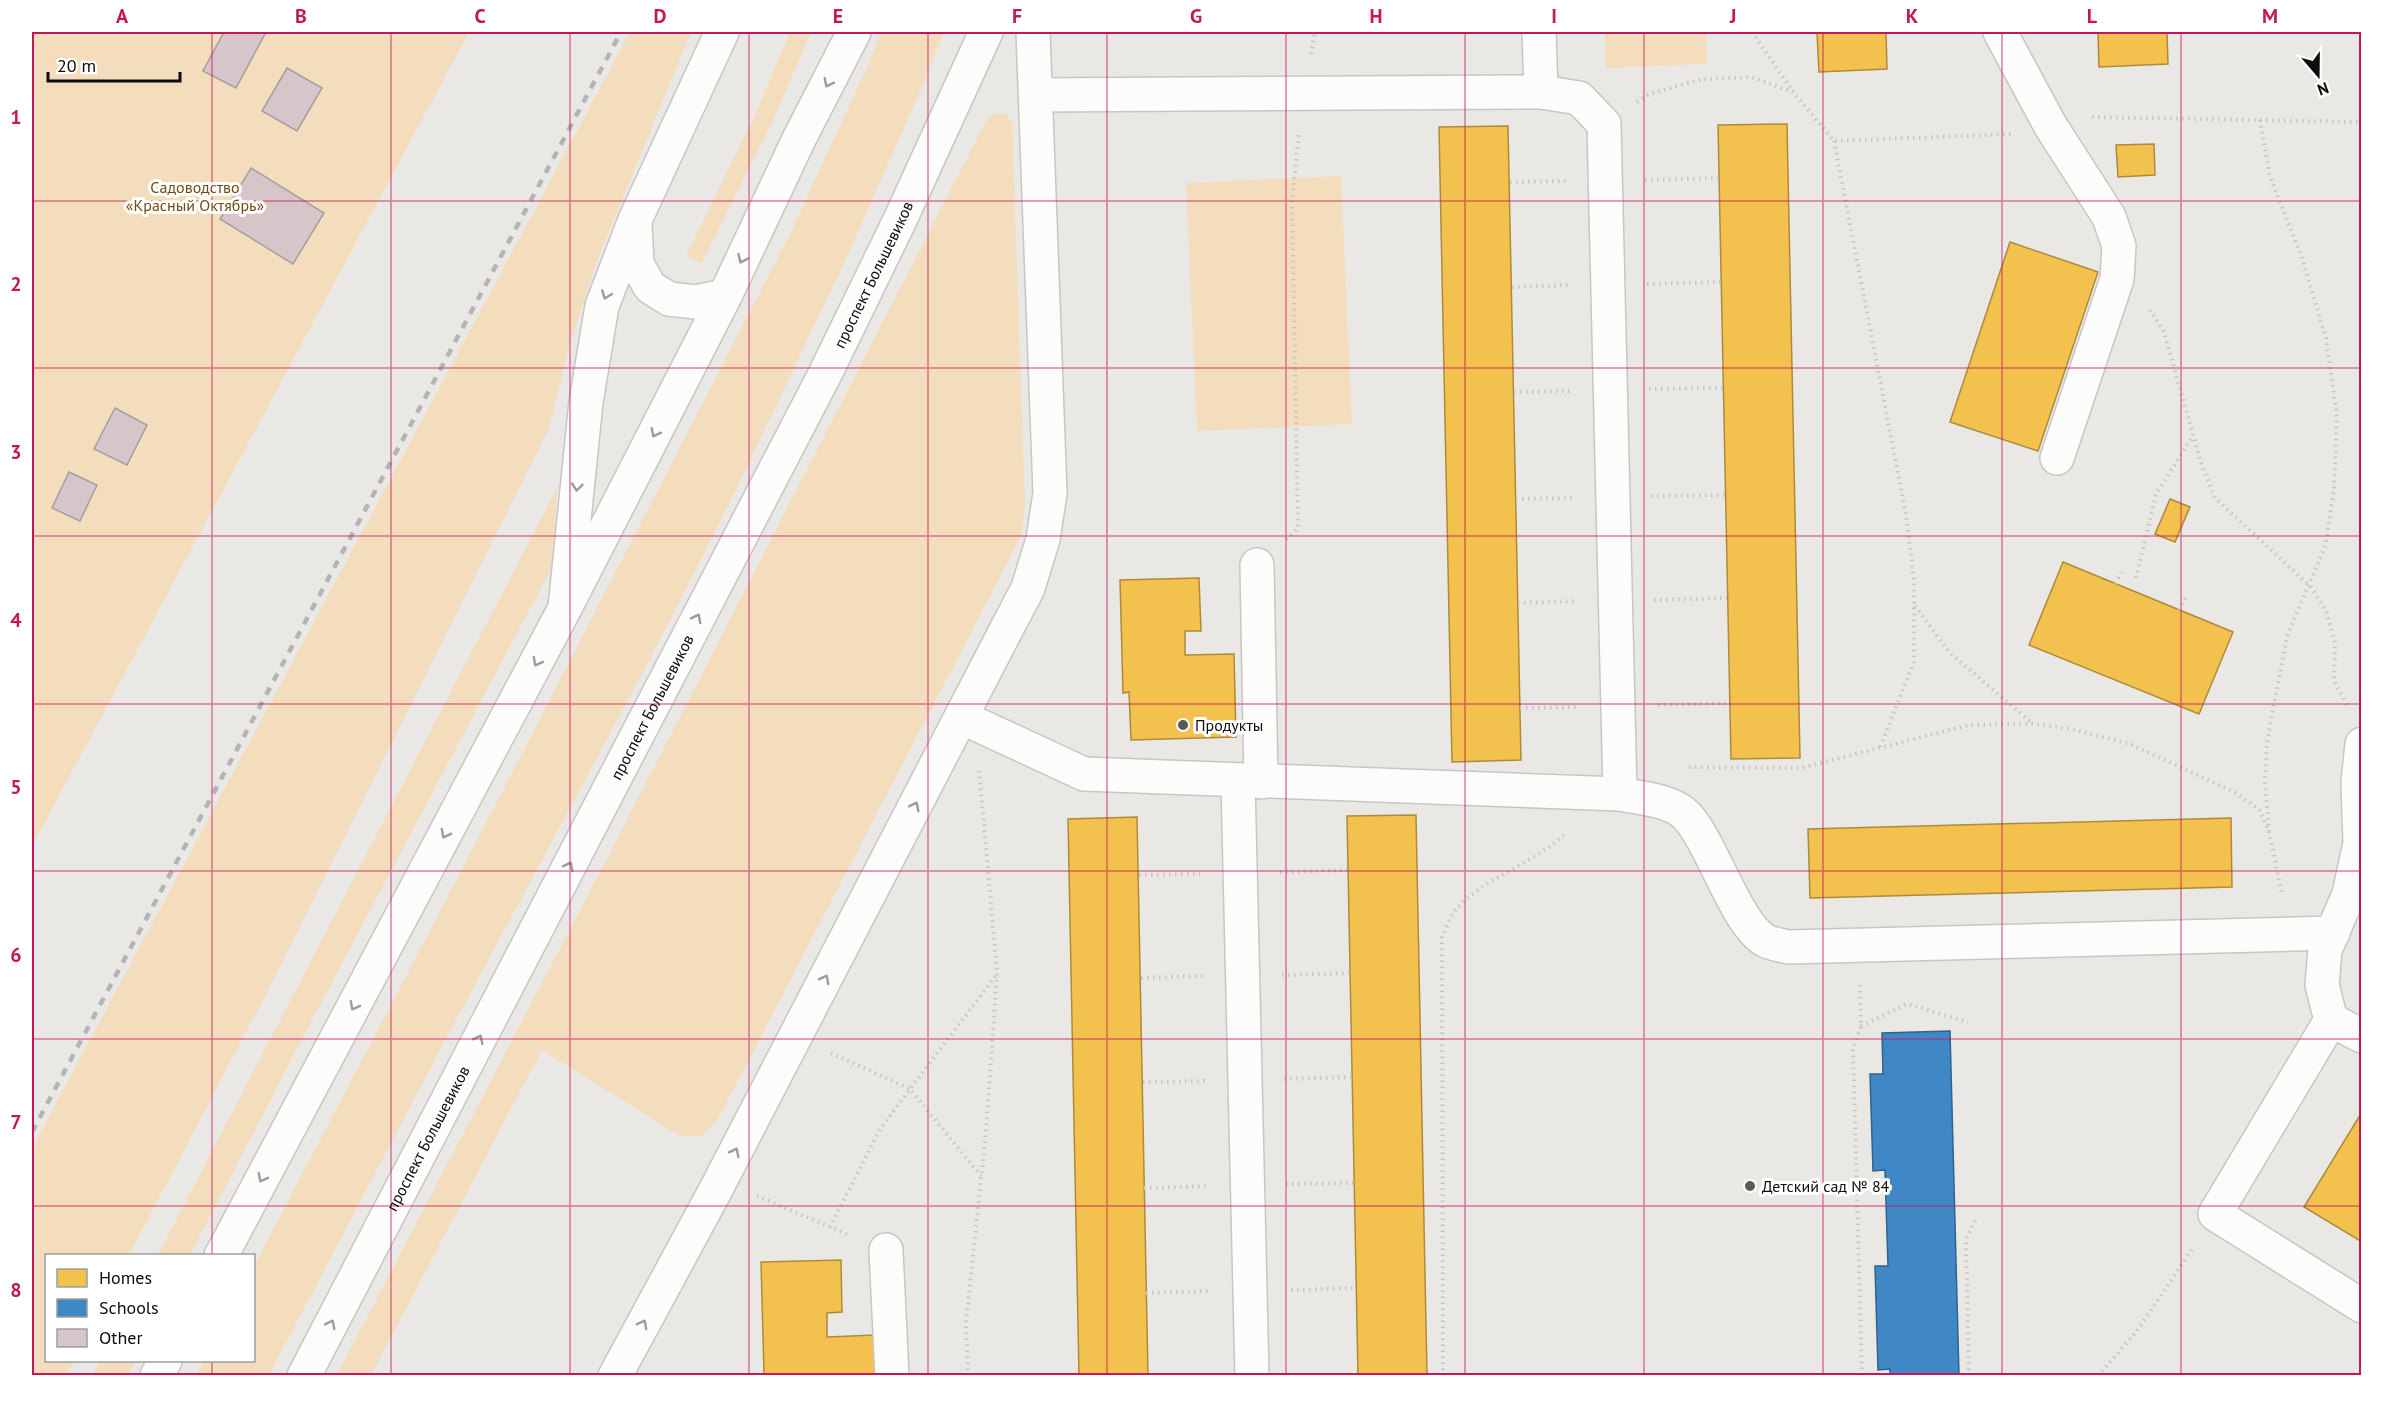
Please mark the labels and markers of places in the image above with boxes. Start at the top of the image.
place label: Продукты [1195,715,1263,735]
marker: Продукты [1176,718,1190,732]
place label: Детский сад № 84 [1762,1176,1890,1196]
marker: Детский сад № 84 [1743,1179,1757,1193]

